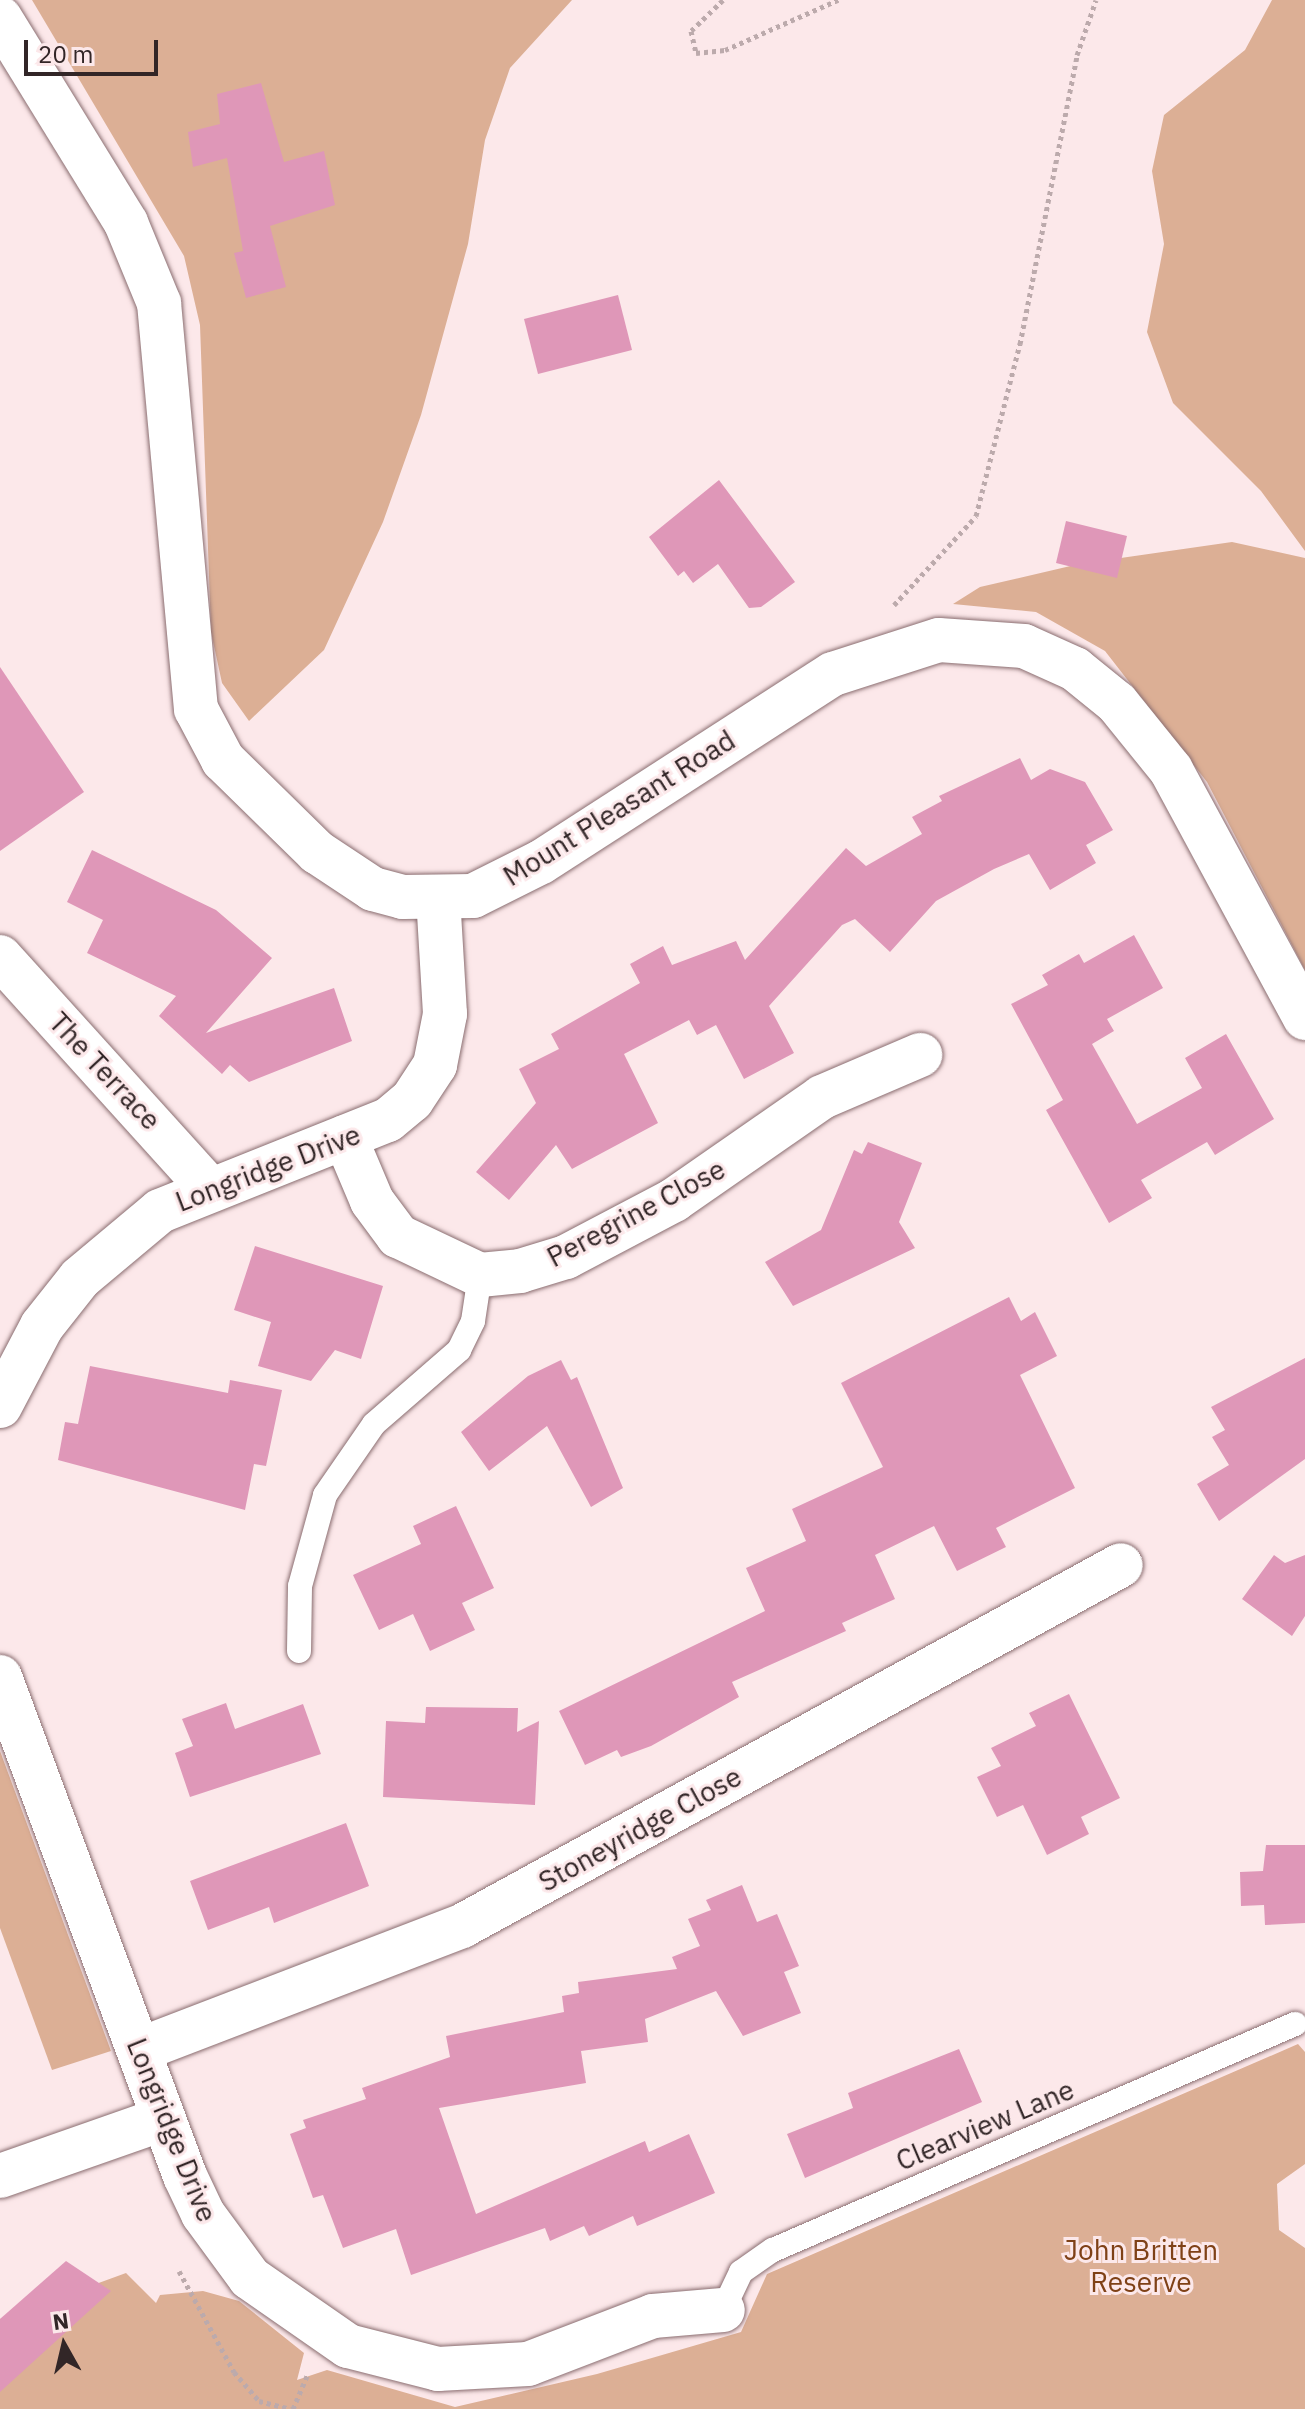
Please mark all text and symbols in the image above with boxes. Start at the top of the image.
scale bar [28,24,162,74]
text: 20 m [38,38,93,70]
street label: Mount Pleasant Road [497,723,741,893]
street label: The Terrace [42,1005,168,1137]
street label: Longridge Drive [171,1117,365,1219]
street label: Peregrine Close [541,1152,731,1274]
street label: Stoneyridge Close [533,1759,747,1899]
street label: Longridge Drive [120,2033,224,2227]
street label: Clearview Lane [891,2072,1079,2178]
park label: John Britten Reserve [1064,2233,1218,2299]
north arrow [24,2305,104,2385]
text: N [51,2305,70,2336]

